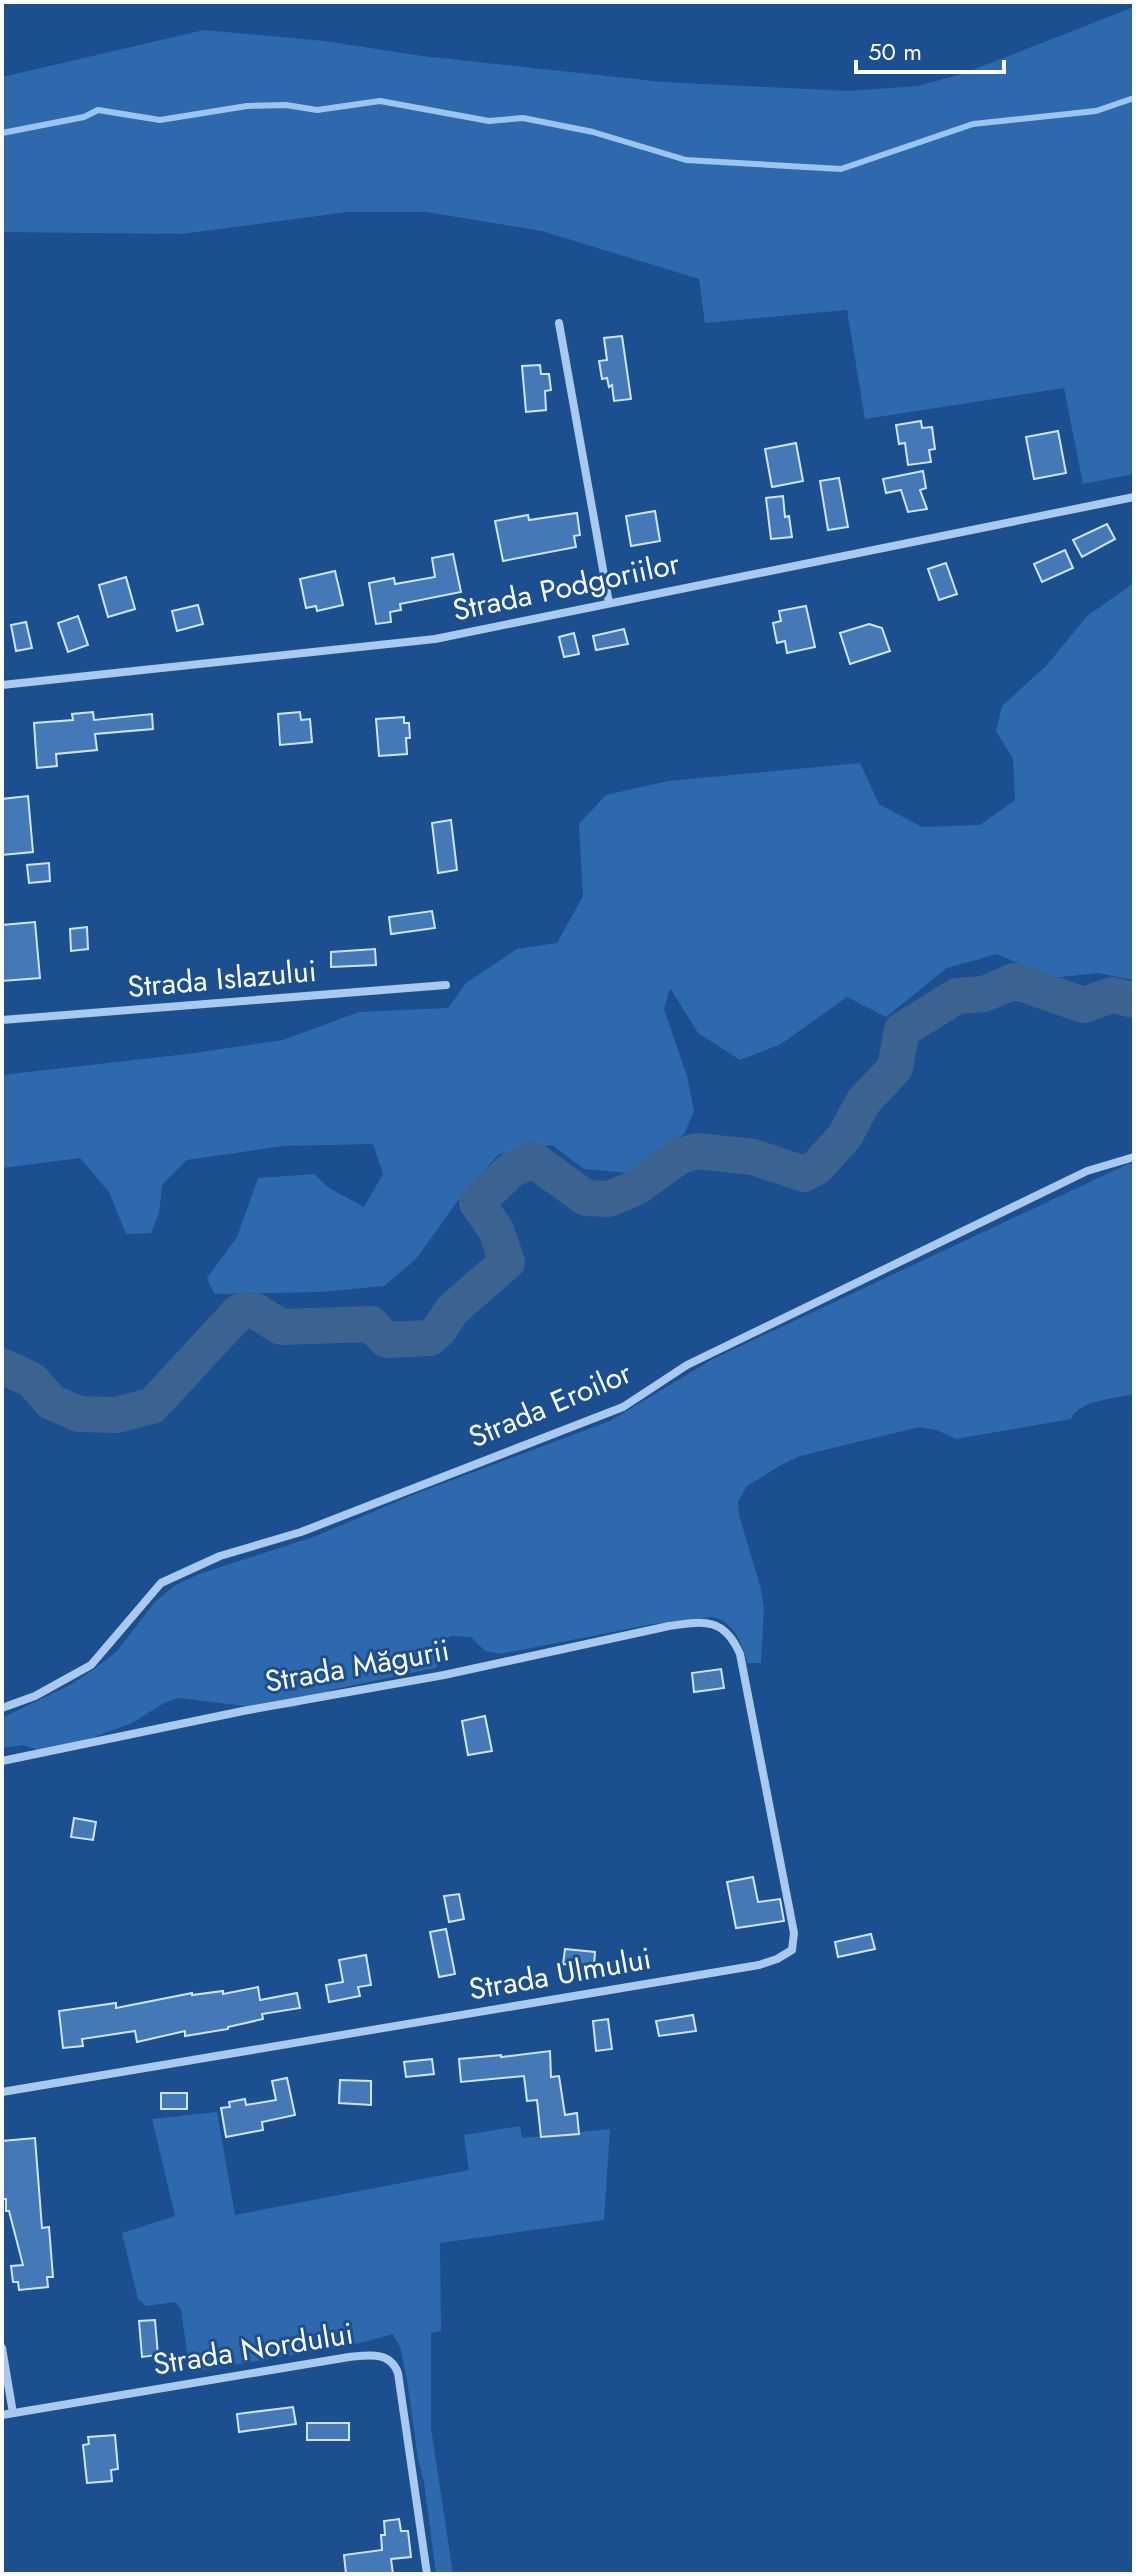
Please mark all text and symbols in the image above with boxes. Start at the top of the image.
scale bar [856,24,1004,74]
text: 50 m [868,34,922,69]
street label: Strada Podgoriilor [449,541,684,632]
street label: Strada Islazului [126,949,318,1008]
street label: Strada Eroilor [462,1351,638,1458]
street label: Strada Măgurii [261,1628,452,1703]
street label: Strada Ulmului [465,1936,654,2011]
street label: Strada Nordului [150,2311,356,2386]

